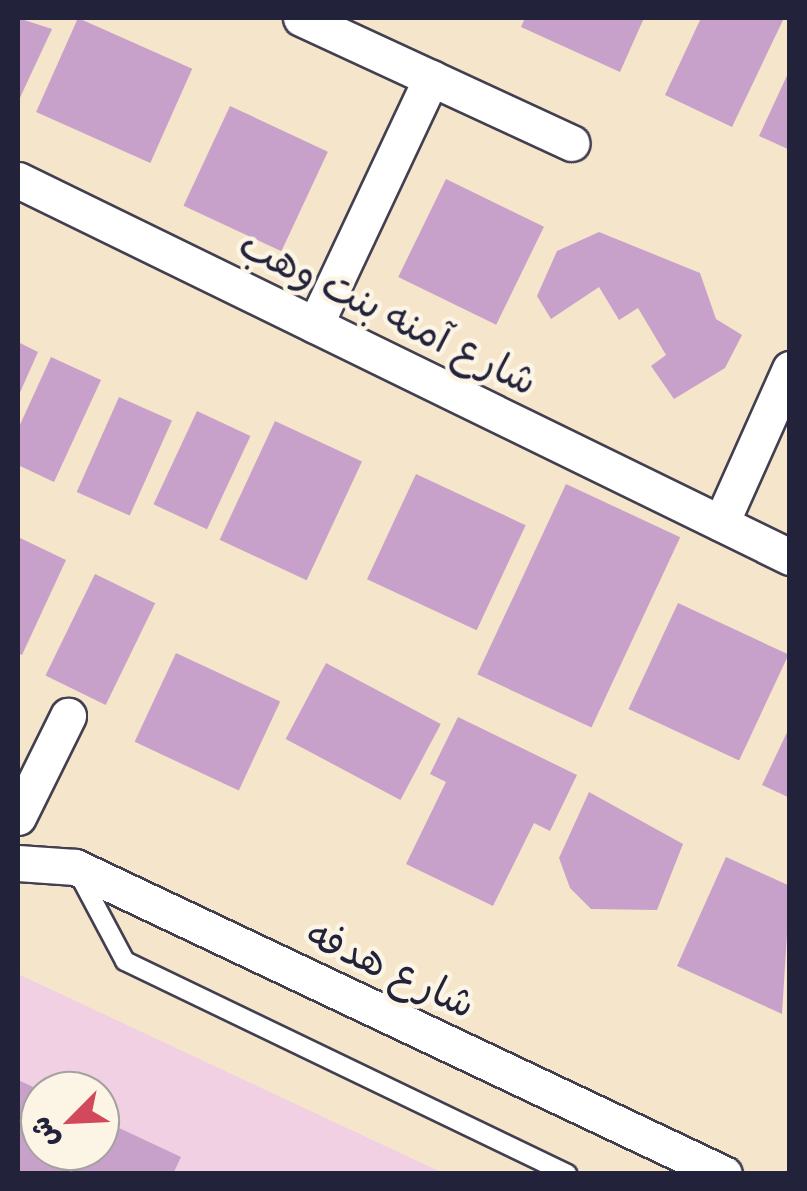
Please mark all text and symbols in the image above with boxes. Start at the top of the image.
street label: شارع آمنه بنت وهب [231,220,545,406]
street label: شارع هدفه [299,909,483,1029]
north arrow [20,1071,120,1171]
text: ش [22,1111,66,1154]

